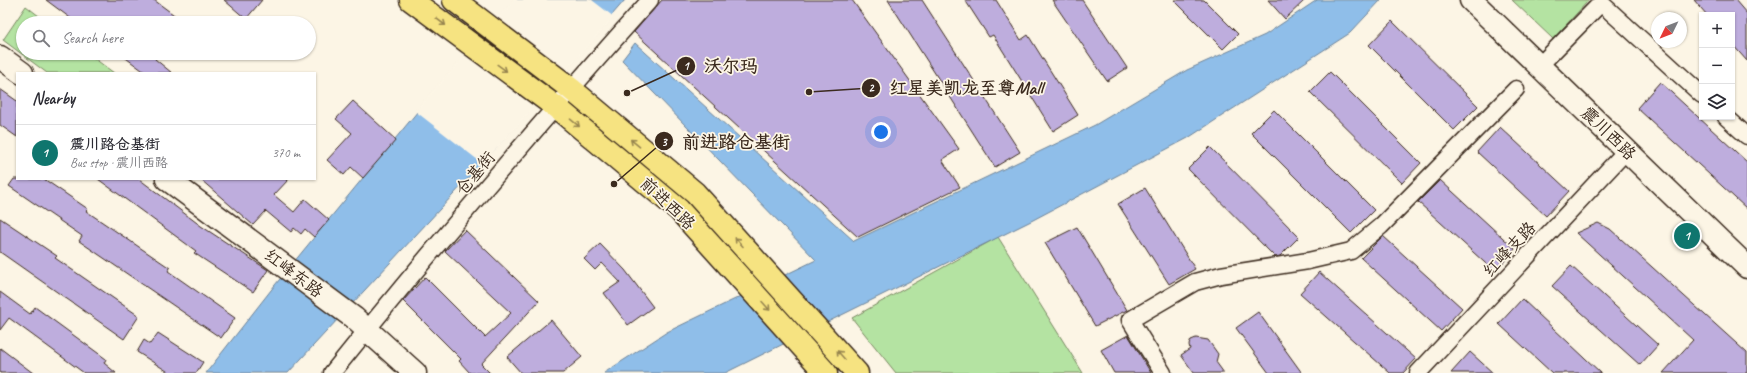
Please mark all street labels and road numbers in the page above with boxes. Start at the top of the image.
street label: 震川西路 [1577,102,1640,165]
street label: 仓基街 [451,147,500,200]
street label: 前进西路 [636,172,700,234]
street label: 红峰支路 [1478,217,1540,281]
street label: 红峰东路 [260,245,327,302]

